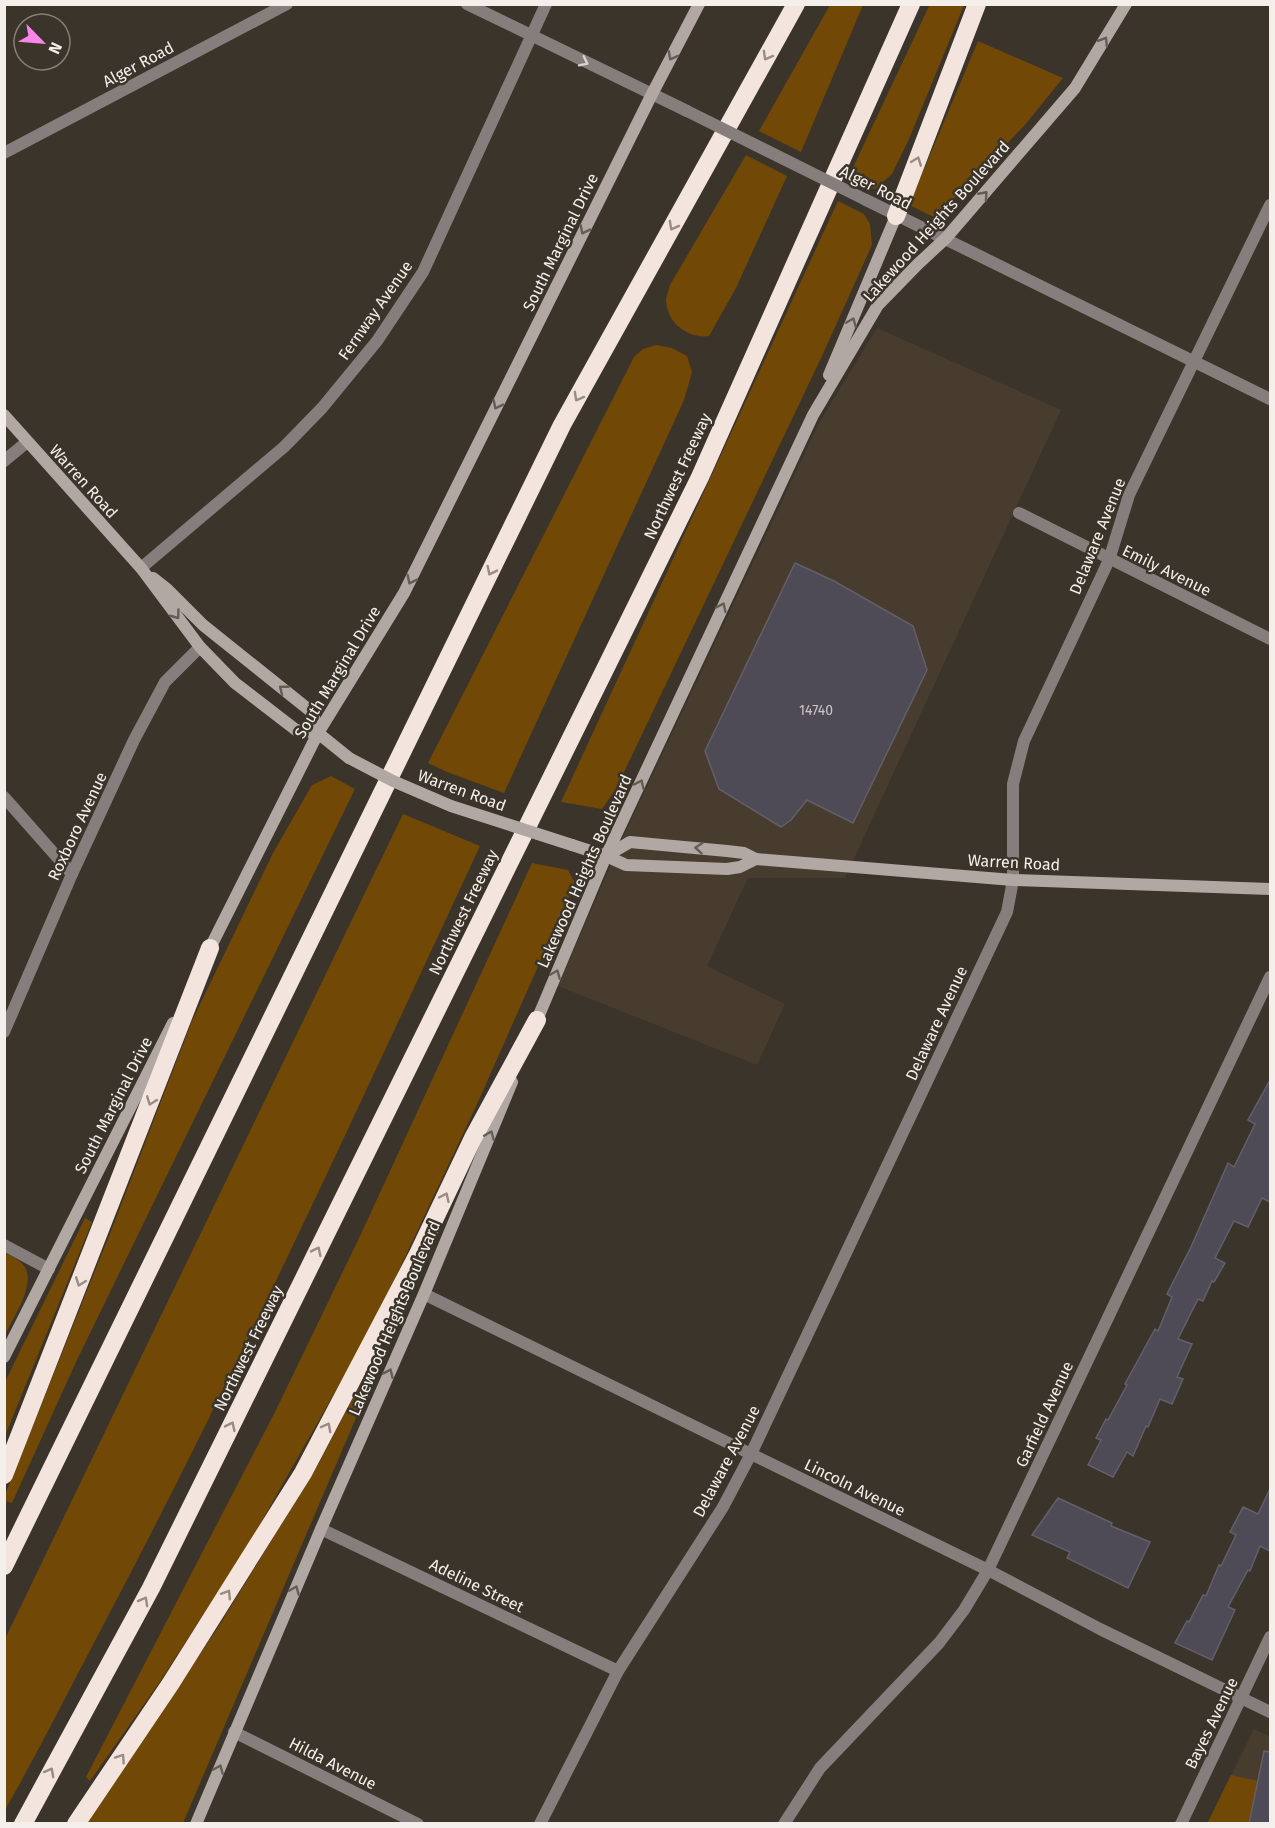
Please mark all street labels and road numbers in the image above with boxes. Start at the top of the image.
street label: Alger Road [99,38,177,91]
street label: Lakewood Heights Boulevard [859,137,1014,306]
street label: Alger Road [837,161,915,214]
street label: South Marginal Drive [519,170,602,314]
street label: Fernway Avenue [334,257,417,363]
street label: Northwest Freeway [640,410,715,542]
street label: Warren Road [46,441,122,522]
street label: Delaware Avenue [1065,475,1130,597]
street label: Emily Avenue [1119,541,1214,600]
street label: South Marginal Drive [290,603,384,742]
street label: Warren Road [415,766,509,815]
street label: Roxboro Avenue [44,769,111,884]
street label: Lakewood Heights Boulevard [533,772,636,971]
street label: Northwest Freeway [425,846,502,978]
street label: Warren Road [967,851,1061,874]
street label: Delaware Avenue [902,963,971,1083]
street label: South Marginal Drive [71,1034,156,1177]
street label: Lakewood Heights Boulevard [345,1218,444,1418]
street label: Northwest Freeway [210,1282,287,1414]
street label: Garfield Avenue [1012,1358,1077,1470]
street label: Delaware Avenue [689,1402,764,1520]
street label: Lincoln Avenue [801,1455,908,1520]
street label: Adeline Street [427,1554,527,1617]
street label: Bayes Avenue [1181,1674,1242,1772]
street label: Hilda Avenue [286,1733,380,1794]

